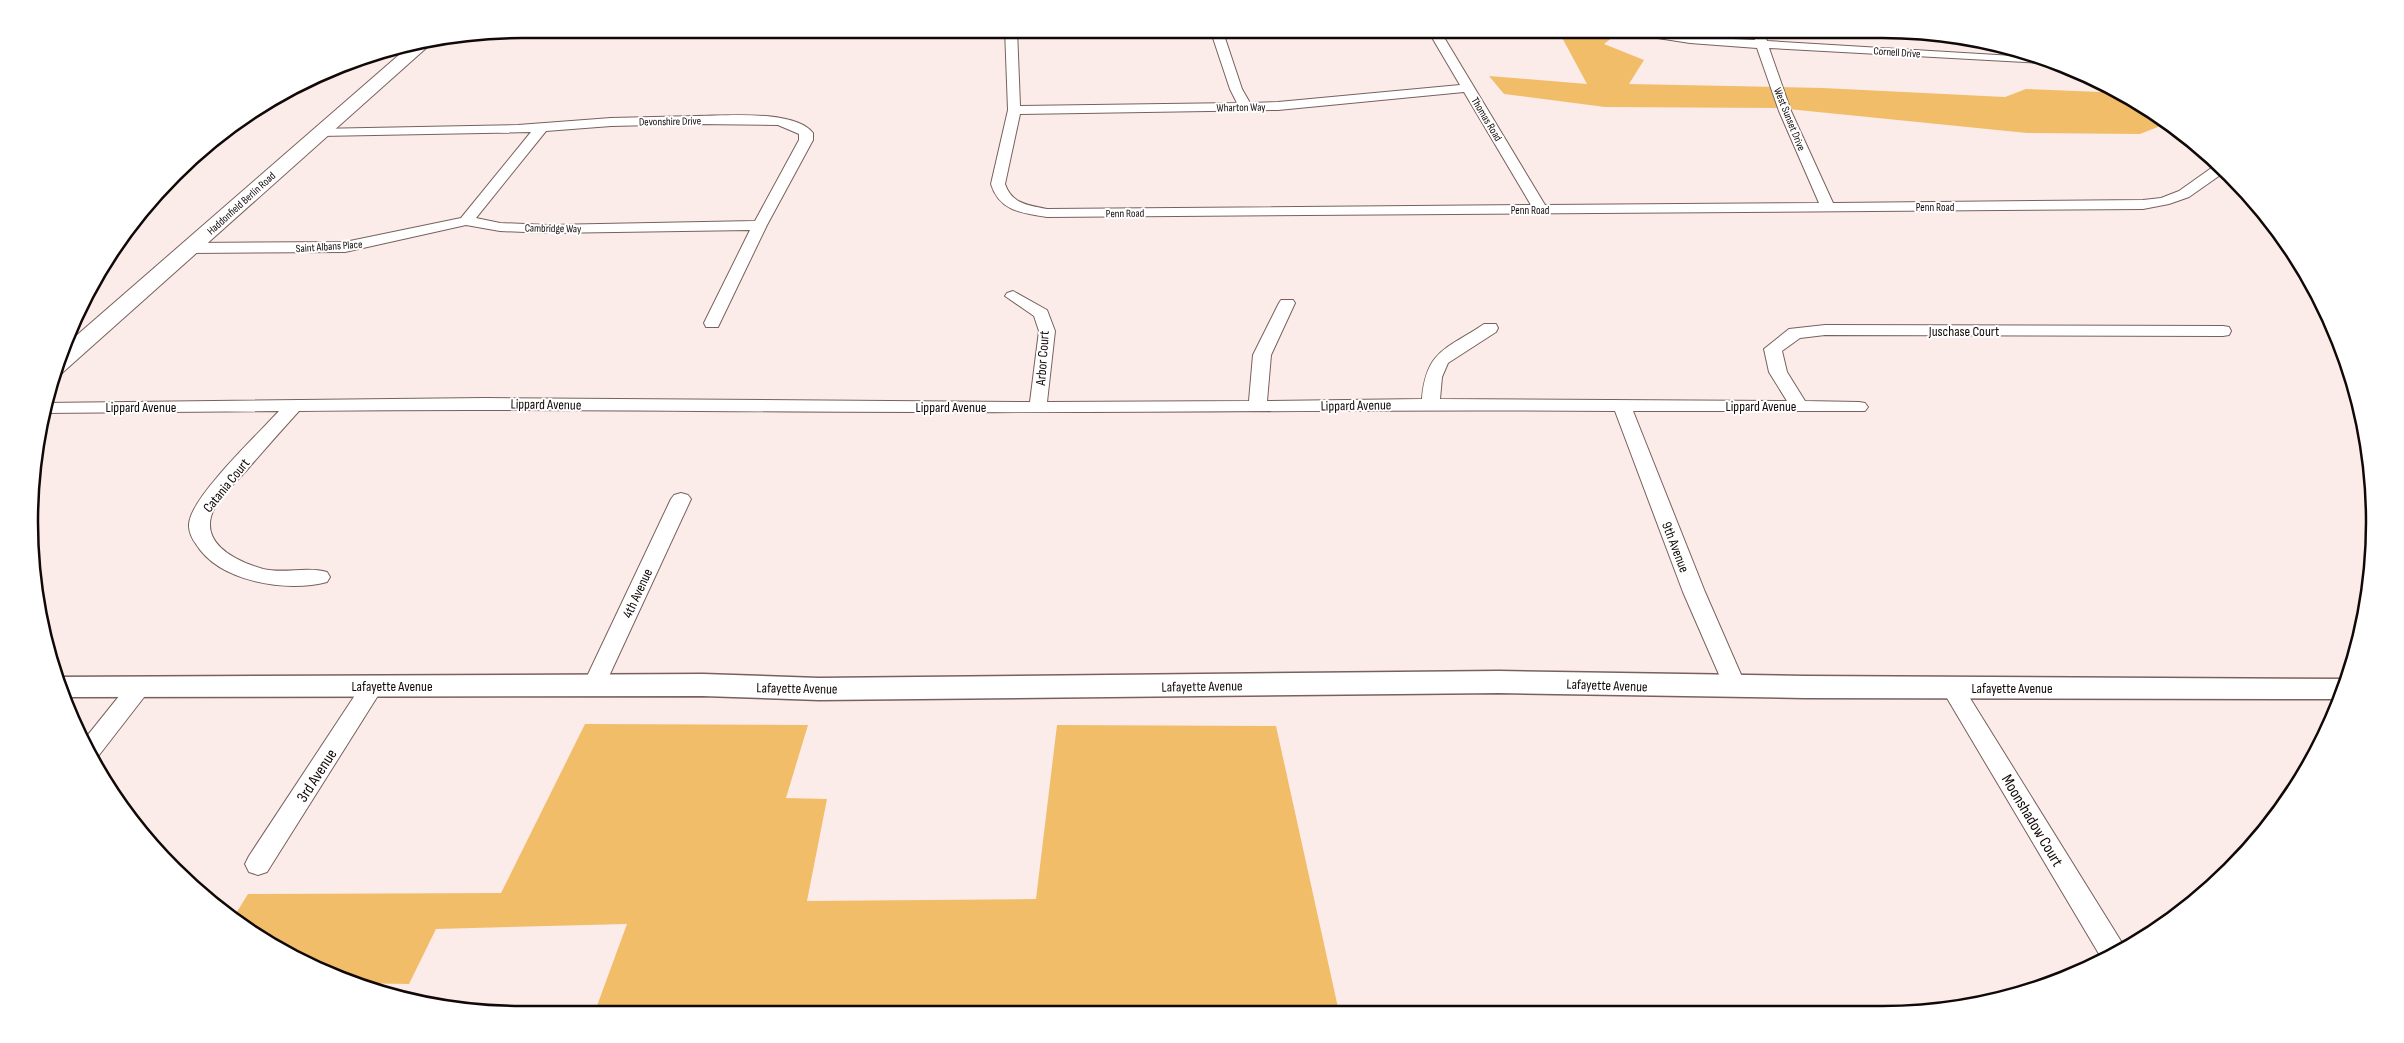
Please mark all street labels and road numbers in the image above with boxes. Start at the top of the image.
street label: Cornell Drive [1873,44,1921,61]
street label: West Sunset Drive [1771,86,1808,153]
street label: Thomas Road [1468,95,1505,144]
street label: Wharton Way [1216,101,1266,114]
street label: Devonshire Drive [639,114,701,129]
street label: Haddonfield Berlin Road [204,169,278,237]
street label: Penn Road [1916,201,1955,214]
street label: Penn Road [1511,204,1550,217]
street label: Penn Road [1106,207,1145,220]
street label: Cambridge Way [525,222,582,236]
street label: Saint Albans Place [295,238,363,255]
street label: Juschase Court [1928,323,1999,340]
street label: Arbor Court [1032,330,1053,387]
street label: Lippard Avenue [510,395,582,414]
street label: Lippard Avenue [1320,396,1392,415]
street label: Lippard Avenue [1726,398,1796,415]
street label: Lippard Avenue [106,399,176,416]
street label: Lippard Avenue [916,399,986,416]
street label: Catania Court [199,455,253,516]
street label: 9th Avenue [1658,519,1693,575]
street label: 4th Avenue [619,566,656,621]
street label: Lafayette Avenue [1566,676,1648,695]
street label: Lafayette Avenue [1161,677,1243,696]
street label: Lafayette Avenue [351,678,433,695]
street label: Lafayette Avenue [756,679,838,698]
street label: Lafayette Avenue [1971,680,2053,697]
street label: 3rd Avenue [293,746,341,806]
street label: Moonshadow Court [1997,771,2067,870]

